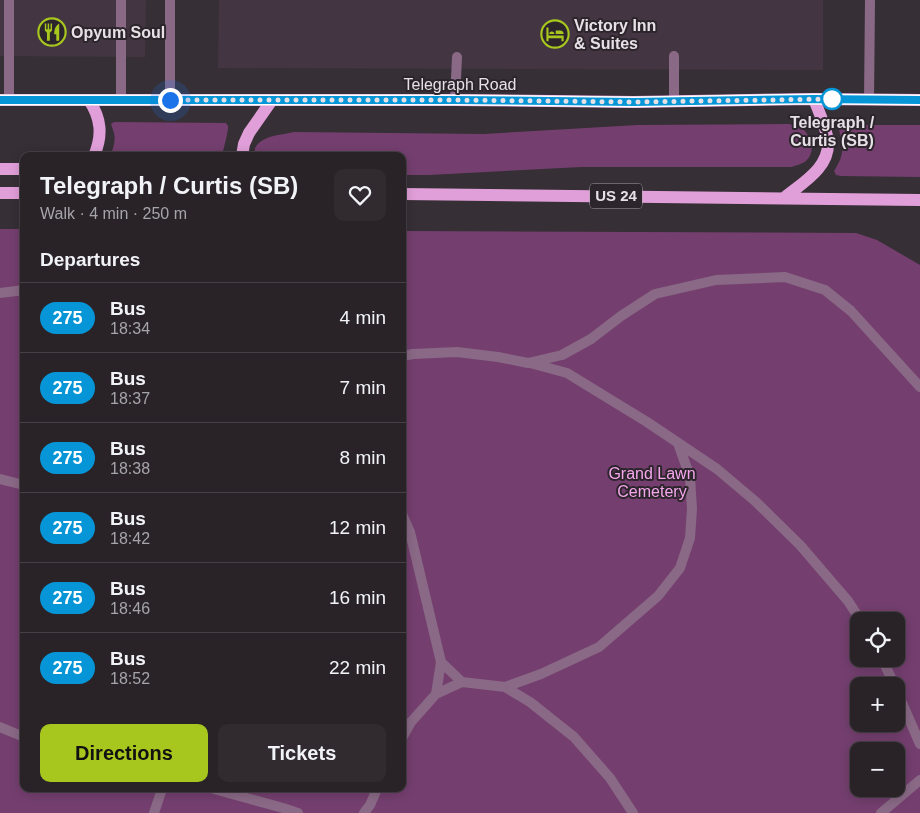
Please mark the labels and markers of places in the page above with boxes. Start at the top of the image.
restaurant icon: Opyum Soul [37,17,67,47]
place label: Victory Inn & Suites [574,17,656,52]
hotel icon: Victory Inn & Suites [540,19,570,49]
place label: Opyum Soul [71,24,165,41]
marker: Telegraph / Curtis (SB) [821,88,843,110]
place label: Telegraph / Curtis (SB) [790,114,875,149]

